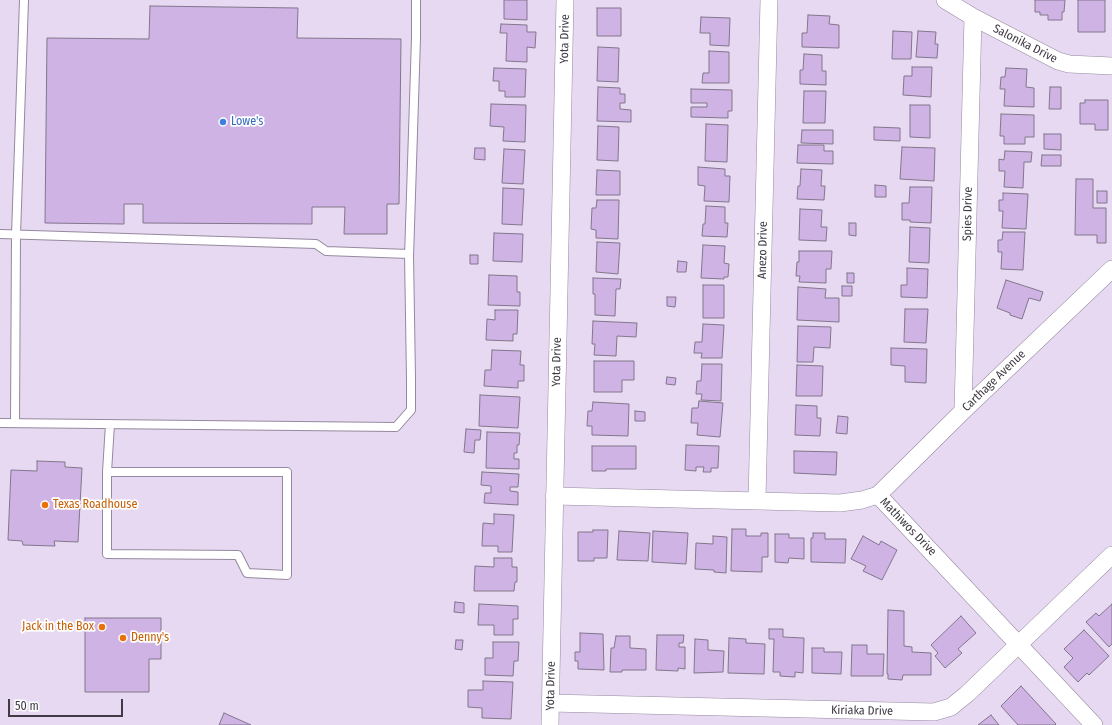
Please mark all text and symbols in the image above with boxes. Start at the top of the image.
street label: Yota Drive [557,14,573,64]
street label: Salonika Drive [991,22,1059,66]
place label: Lowe's [231,115,263,129]
marker: Lowe's [218,117,228,127]
street label: Spies Drive [960,187,976,241]
street label: Anezo Drive [755,221,771,279]
street label: Yota Drive [549,337,565,387]
street label: Carthage Avenue [959,347,1029,415]
street label: Mathiwos Drive [877,495,939,559]
place label: Texas Roadhouse [53,498,137,512]
marker: Texas Roadhouse [40,500,50,510]
place label: Jack in the Box [22,620,94,634]
marker: Jack in the Box [97,622,107,632]
place label: Denny's [131,631,169,645]
marker: Denny's [118,633,128,643]
street label: Yota Drive [543,661,559,711]
scale bar [10,691,125,717]
text: 50 m [15,699,39,713]
street label: Kiriaka Drive [831,703,893,719]

